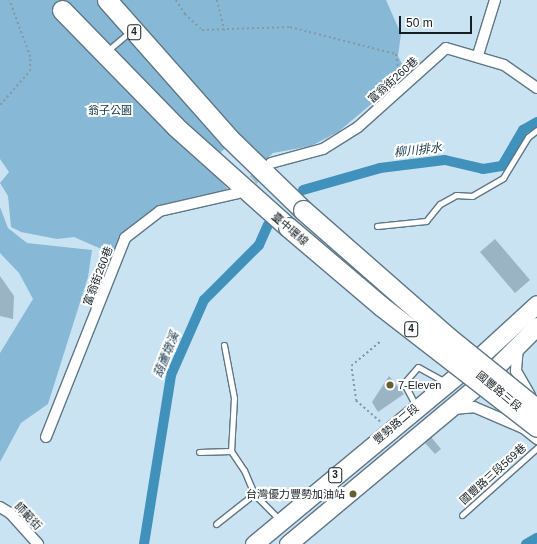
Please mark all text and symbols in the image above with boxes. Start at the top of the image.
scale bar [401,8,474,34]
text: 50 m [406,16,433,30]
road number: 4 [127,24,141,40]
street label: 富翁街260巷 [365,54,421,106]
park label: 翁子公園 [88,103,132,117]
water label: 柳川排水 [393,141,443,161]
street label: 臺中環線 [269,210,311,248]
street label: 富翁街260巷 [81,245,115,307]
road number: 4 [404,321,418,337]
water label: 葫蘆墩溪 [151,330,183,380]
street label: 國豐路三段 [474,368,524,414]
place label: 7-Eleven [398,378,441,392]
marker: 7-Eleven [385,380,395,390]
street label: 豐勢路二段 [371,401,421,447]
street label: 國豐路三段569巷 [457,441,529,507]
road number: 3 [328,467,342,483]
place label: 台灣優力豐勢加油站 [246,487,345,501]
marker: 台灣優力豐勢加油站 [348,489,358,499]
street label: 師範街 [12,500,44,532]

